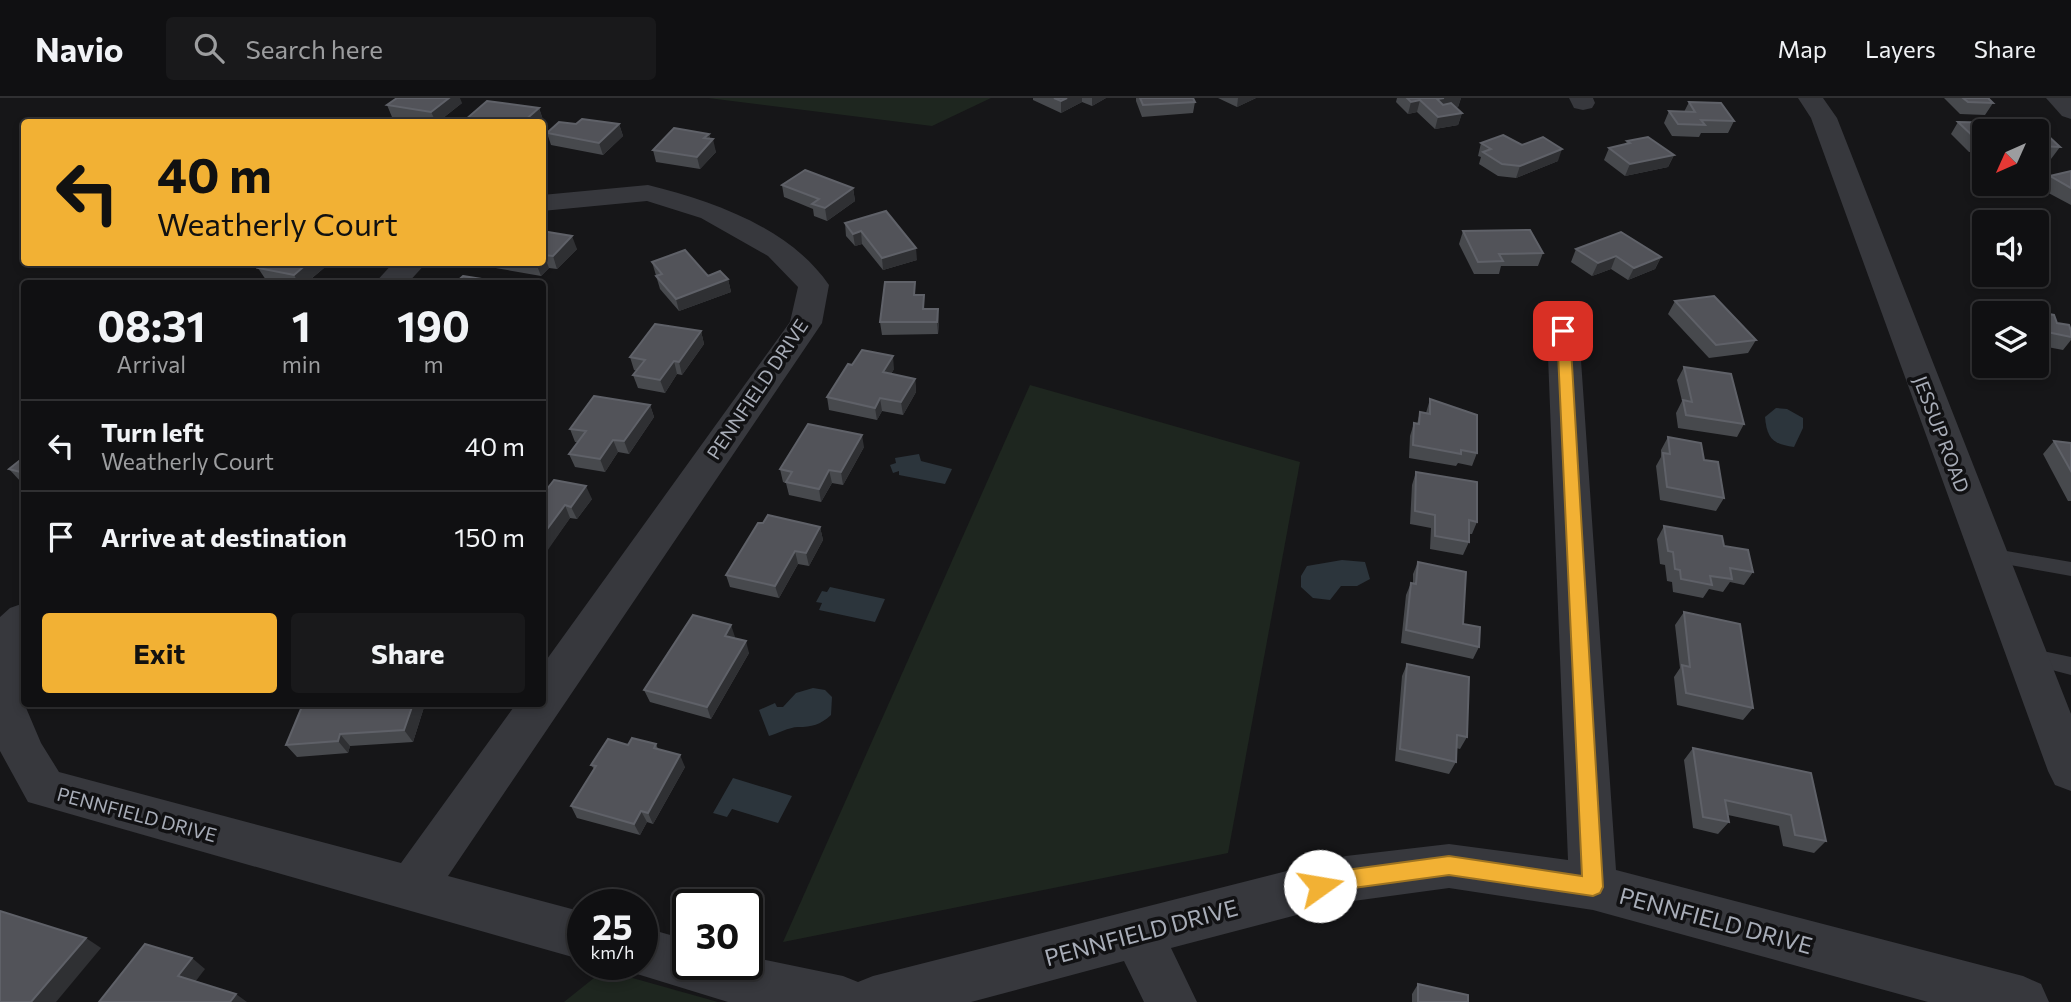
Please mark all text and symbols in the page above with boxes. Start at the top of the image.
search box [166,17,656,80]
text: Navio [35,28,124,69]
icon: search [190,29,228,67]
text: Search here [246,33,383,64]
text: Map [1778,34,1827,63]
text: Layers [1865,34,1936,63]
text: Share [1974,34,2036,63]
north arrow [1972,119,2049,196]
map controls [1972,119,2049,378]
text: 40 m [157,143,272,203]
icon: left [42,147,133,238]
text: Weatherly Court [157,203,398,243]
button: sound [1972,210,2049,287]
text: 08:31 [97,299,206,351]
text: 1 [292,299,311,351]
text: 190 [397,299,470,351]
pin [1533,301,1593,361]
button: layers [1972,301,2049,378]
icon: arrive [1544,312,1582,350]
street label: PENNFIELD DRIVE [702,315,812,463]
text: Arrival [117,350,186,378]
text: min [282,350,321,378]
text: m [423,350,443,378]
street label: JESSUP ROAD [1909,372,1975,496]
text: Turn left [101,416,204,447]
icon: left [42,427,80,465]
text: 40 m [465,430,525,461]
text: Weatherly Court [101,447,274,475]
icon: arrive [42,518,80,556]
text: Arrive at destination [101,521,347,552]
text: 150 m [454,521,525,552]
button: Exit [42,613,277,693]
button: Share [291,613,525,693]
street label: PENNFIELD DRIVE [55,782,219,846]
position arrow [1283,849,1357,923]
street label: PENNFIELD DRIVE [1616,881,1816,959]
speed limit sign: 30 [672,889,763,980]
street label: PENNFIELD DRIVE [1041,893,1241,971]
text: 25 [592,904,633,947]
text: km/h [591,941,634,963]

